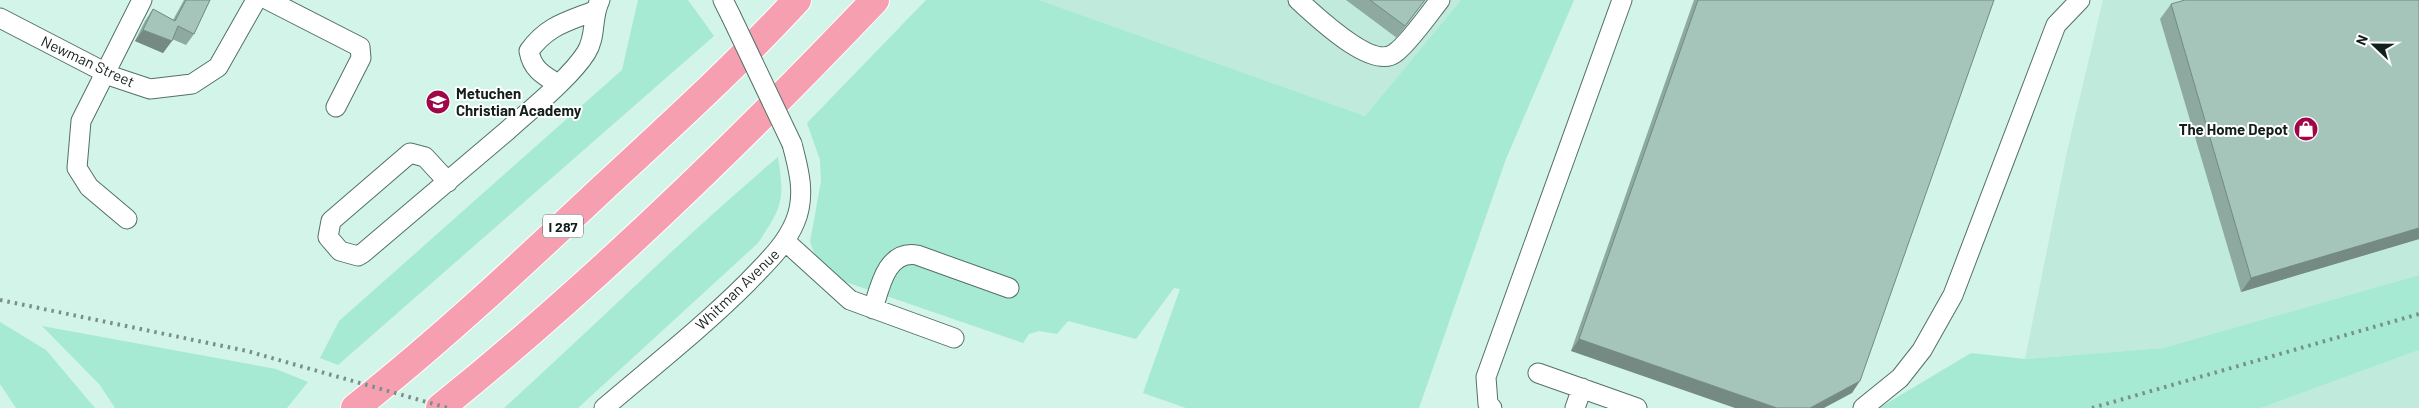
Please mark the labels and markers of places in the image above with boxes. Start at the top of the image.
place label: Metuchen Christian Academy [456,84,582,119]
school or university icon: Metuchen Christian Academy [425,89,451,115]
shop icon: The Home Depot [2293,116,2319,142]
place label: The Home Depot [2179,120,2288,138]

